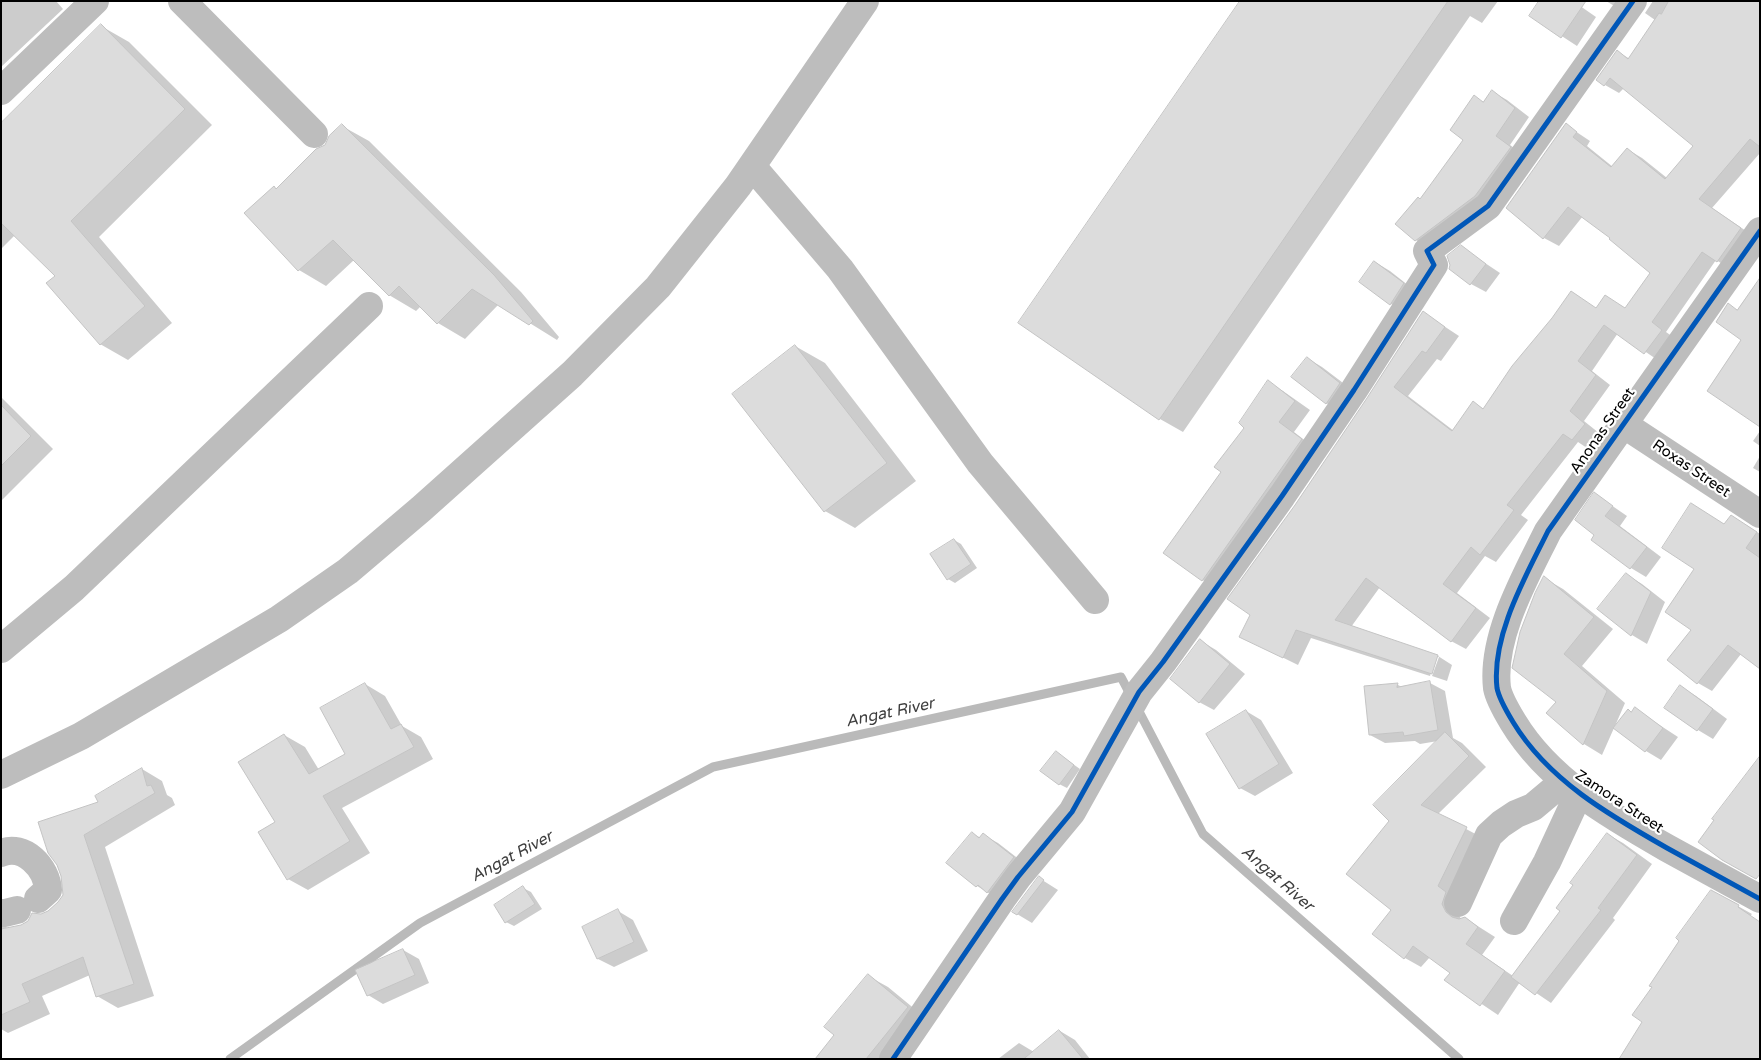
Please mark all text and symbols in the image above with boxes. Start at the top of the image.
street label: Anonas Street [1567,385,1639,477]
street label: Roxas Street [1649,436,1733,502]
water label: Angat River [844,694,936,732]
street label: Zamora Street [1571,767,1667,837]
water label: Angat River [468,827,556,887]
water label: Angat River [1237,842,1317,916]

